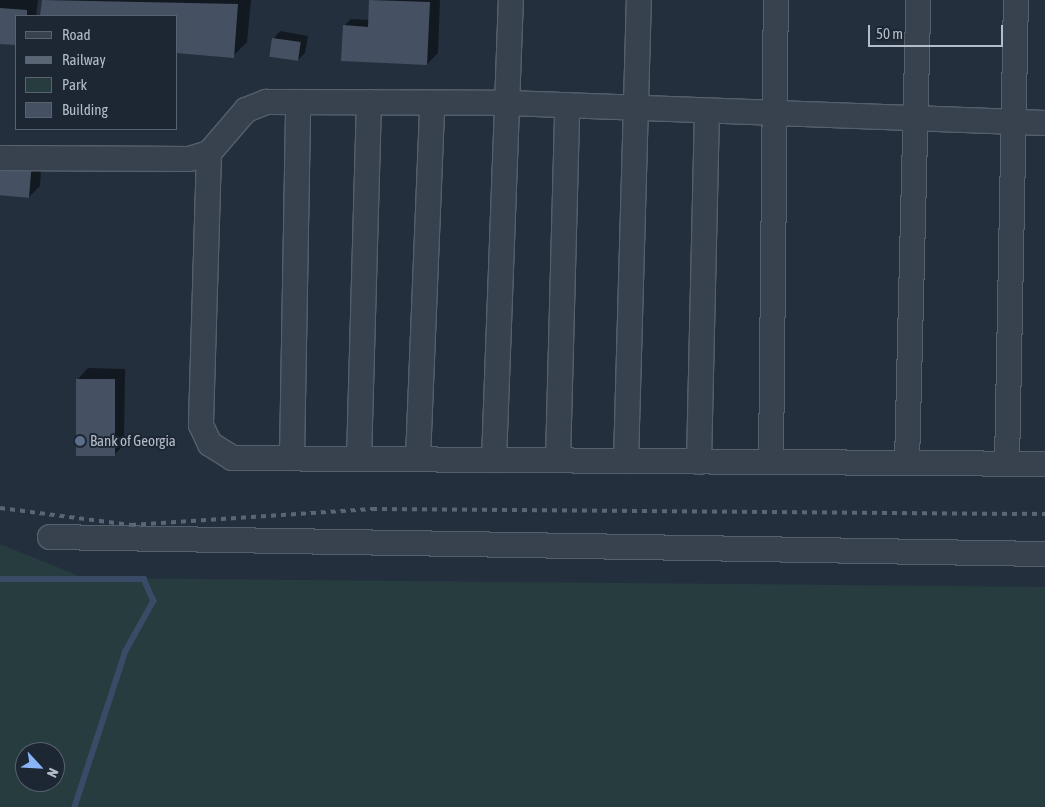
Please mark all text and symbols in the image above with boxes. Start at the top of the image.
legend [15,15,178,130]
scale bar [870,15,1005,47]
text: 50 m [876,25,903,42]
text: Road [62,26,91,43]
text: Railway [62,51,106,68]
text: Park [62,76,87,93]
text: Building [62,101,108,118]
place label: Bank of Georgia [90,432,176,450]
marker: Bank of Georgia [74,435,86,447]
north arrow [15,742,65,792]
text: N [44,766,62,780]

